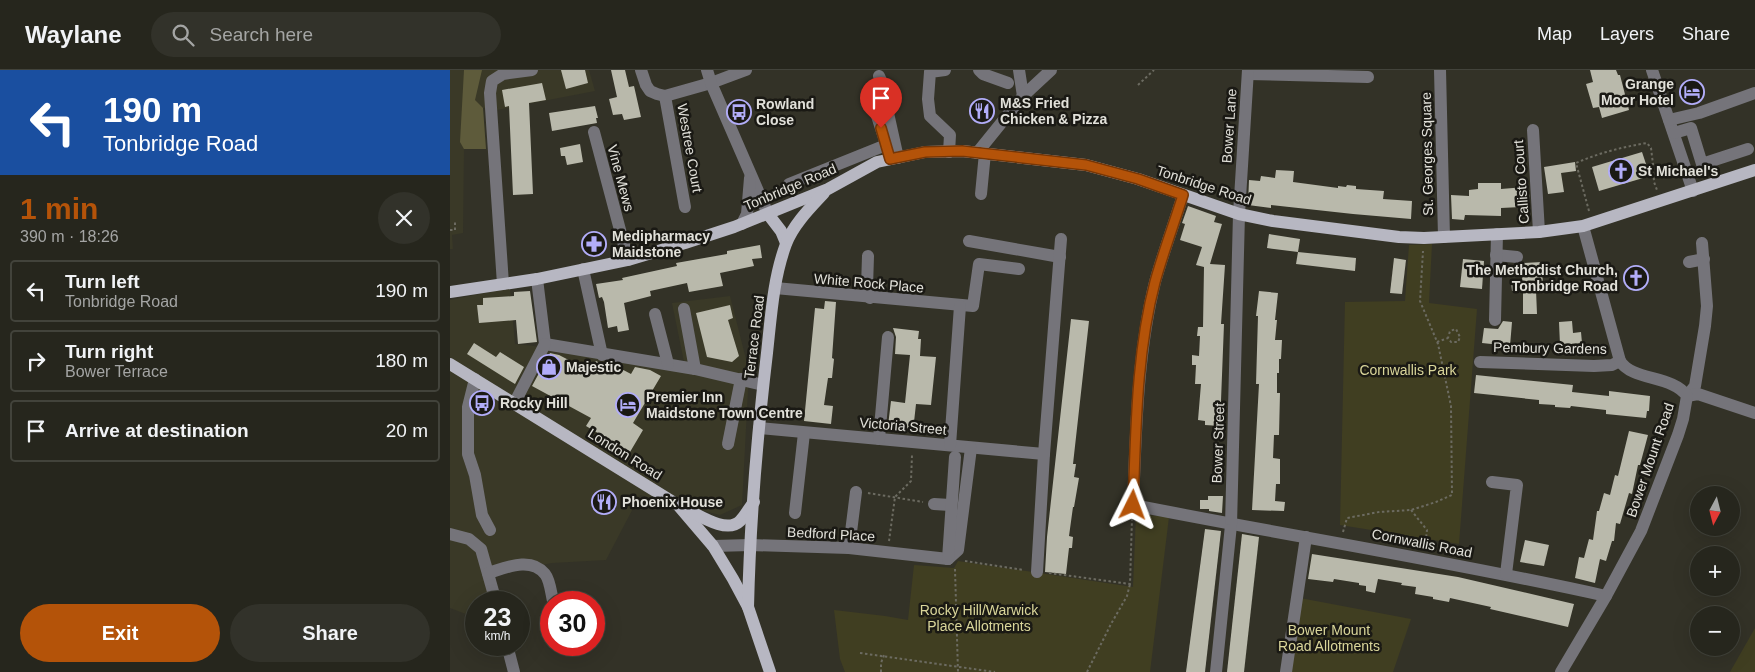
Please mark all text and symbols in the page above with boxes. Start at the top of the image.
search box [151,12,501,57]
text: Waylane [25,21,121,48]
icon: search [169,21,197,49]
text: Search here [209,24,313,45]
text: Map [1537,24,1572,44]
text: Layers [1600,24,1654,44]
text: Share [1682,24,1730,44]
place label: Grange Moor Hotel [1601,76,1674,108]
pin [860,77,902,128]
hotel icon: Grange Moor Hotel [1679,79,1705,105]
icon: arrive [867,84,895,112]
street label: Bower Lane [1218,88,1240,164]
icon: left [20,90,85,155]
text: 190 m [103,90,202,129]
street label: St. Georges Square [1418,92,1436,216]
place label: M&S Fried Chicken & Pizza [1000,95,1108,127]
place label: Rowland Close [756,96,814,128]
restaurant icon: M&S Fried Chicken & Pizza [969,98,995,124]
bus stop icon: Rowland Close [726,99,752,125]
street label: Westree Court [674,102,706,194]
text: Tonbridge Road [103,131,258,156]
street label: Callisto Court [1510,139,1532,224]
street label: Vine Mews [604,143,638,213]
church icon: St Michael's [1608,158,1634,184]
street label: Tonbridge Road [741,160,839,214]
street label: Tonbridge Road [1155,162,1253,208]
place label: St Michael's [1638,163,1719,179]
text: 1 min [20,192,98,225]
button: close [378,192,430,244]
text: 390 m · 18:26 [20,228,119,245]
place label: Medipharmacy Maidstone [612,228,710,260]
pharmacy icon: Medipharmacy Maidstone [581,231,607,257]
place label: The Methodist Church, Tonbridge Road [1466,262,1618,294]
church icon: The Methodist Church, Tonbridge Road [1623,265,1649,291]
street label: White Rock Place [813,270,925,296]
text: Turn left [65,271,140,292]
icon: left [22,277,50,305]
text: 190 m [375,280,428,301]
text: Tonbridge Road [65,293,178,310]
street label: Terrace Road [741,294,767,380]
street label: Pembury Gardens [1493,339,1607,357]
text: Turn right [65,341,153,362]
icon: right [22,347,50,375]
text: 180 m [375,350,428,371]
shop icon: Majestic [536,354,562,380]
place label: Majestic [566,359,621,375]
park label: Cornwallis Park [1359,362,1458,378]
text: Bower Terrace [65,363,168,380]
place label: Premier Inn Maidstone Town Centre [646,389,803,421]
bus stop icon: Rocky Hill [469,390,495,416]
hotel icon: Premier Inn Maidstone Town Centre [615,392,641,418]
place label: Rocky Hill [500,395,568,411]
street label: Bower Mount Road [1623,401,1677,519]
street label: Bower Street [1209,402,1227,484]
street label: Victoria Street [859,414,947,438]
icon: arrive [22,417,50,445]
text: Arrive at destination [65,420,249,441]
text: 20 m [386,420,428,441]
street label: London Road [585,425,665,483]
position arrow [1106,478,1158,530]
north arrow [1690,486,1740,536]
map controls [1690,486,1740,656]
restaurant icon: Phoenix House [591,489,617,515]
place label: Phoenix House [622,494,723,510]
street label: Bedford Place [787,524,876,544]
street label: Cornwallis Road [1370,525,1474,561]
button: + [1690,546,1740,596]
speed limit sign: 30 [540,591,605,656]
park label: Rocky Hill/Warwick Place Allotments [920,602,1039,634]
text: 23 [484,603,511,631]
button: Exit [20,604,220,662]
button: Share [230,604,430,662]
button: − [1690,606,1740,656]
park label: Bower Mount Road Allotments [1278,622,1380,654]
text: km/h [484,629,511,643]

